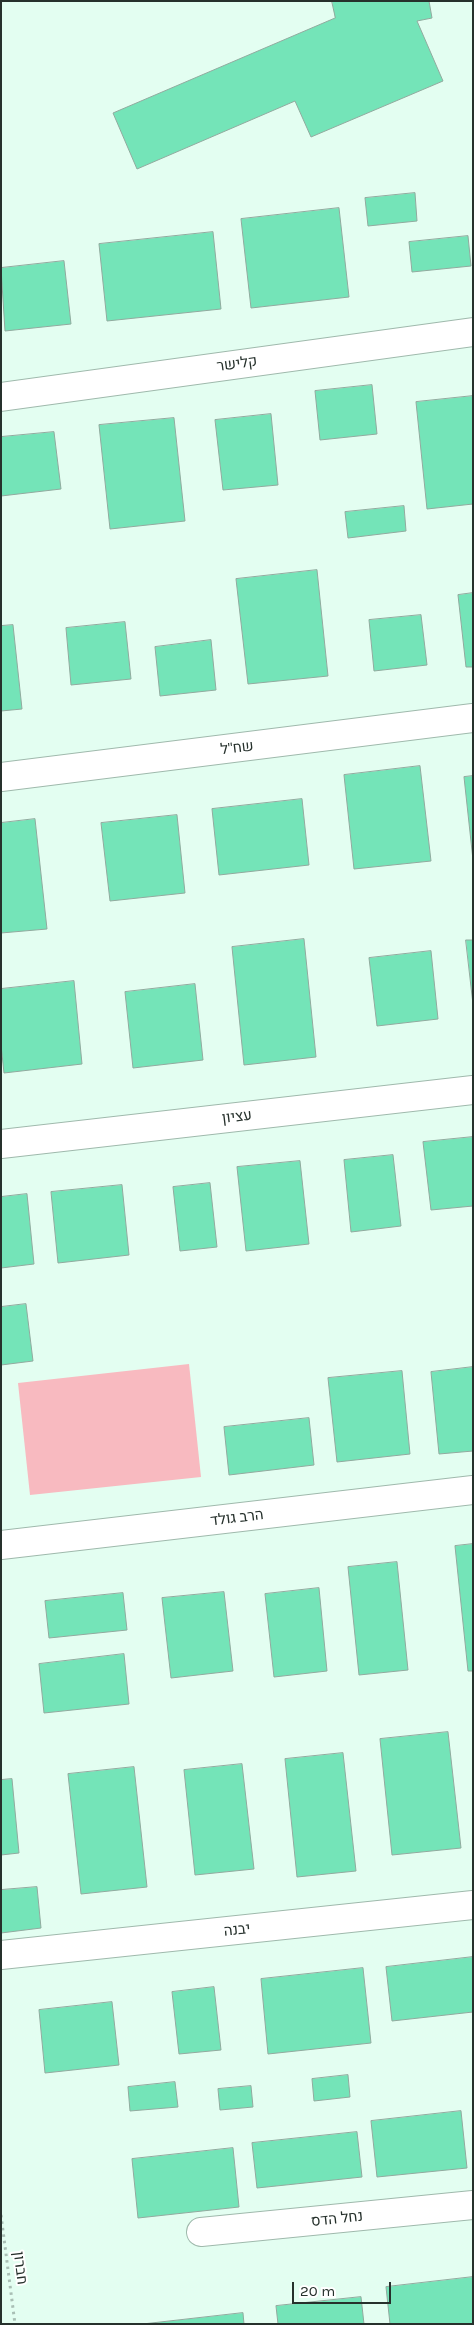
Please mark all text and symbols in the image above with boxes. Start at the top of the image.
street label: קלישר [216,352,258,376]
street label: שח"ל [219,737,255,759]
street label: עציון [221,1106,253,1128]
street label: הרב גולד [209,1506,265,1530]
street label: יבנה [223,1920,251,1940]
street label: נחל הדס [310,2207,364,2231]
street label: חברון [9,2250,31,2286]
scale bar [294,2272,393,2304]
text: 20 m [300,2282,335,2300]

